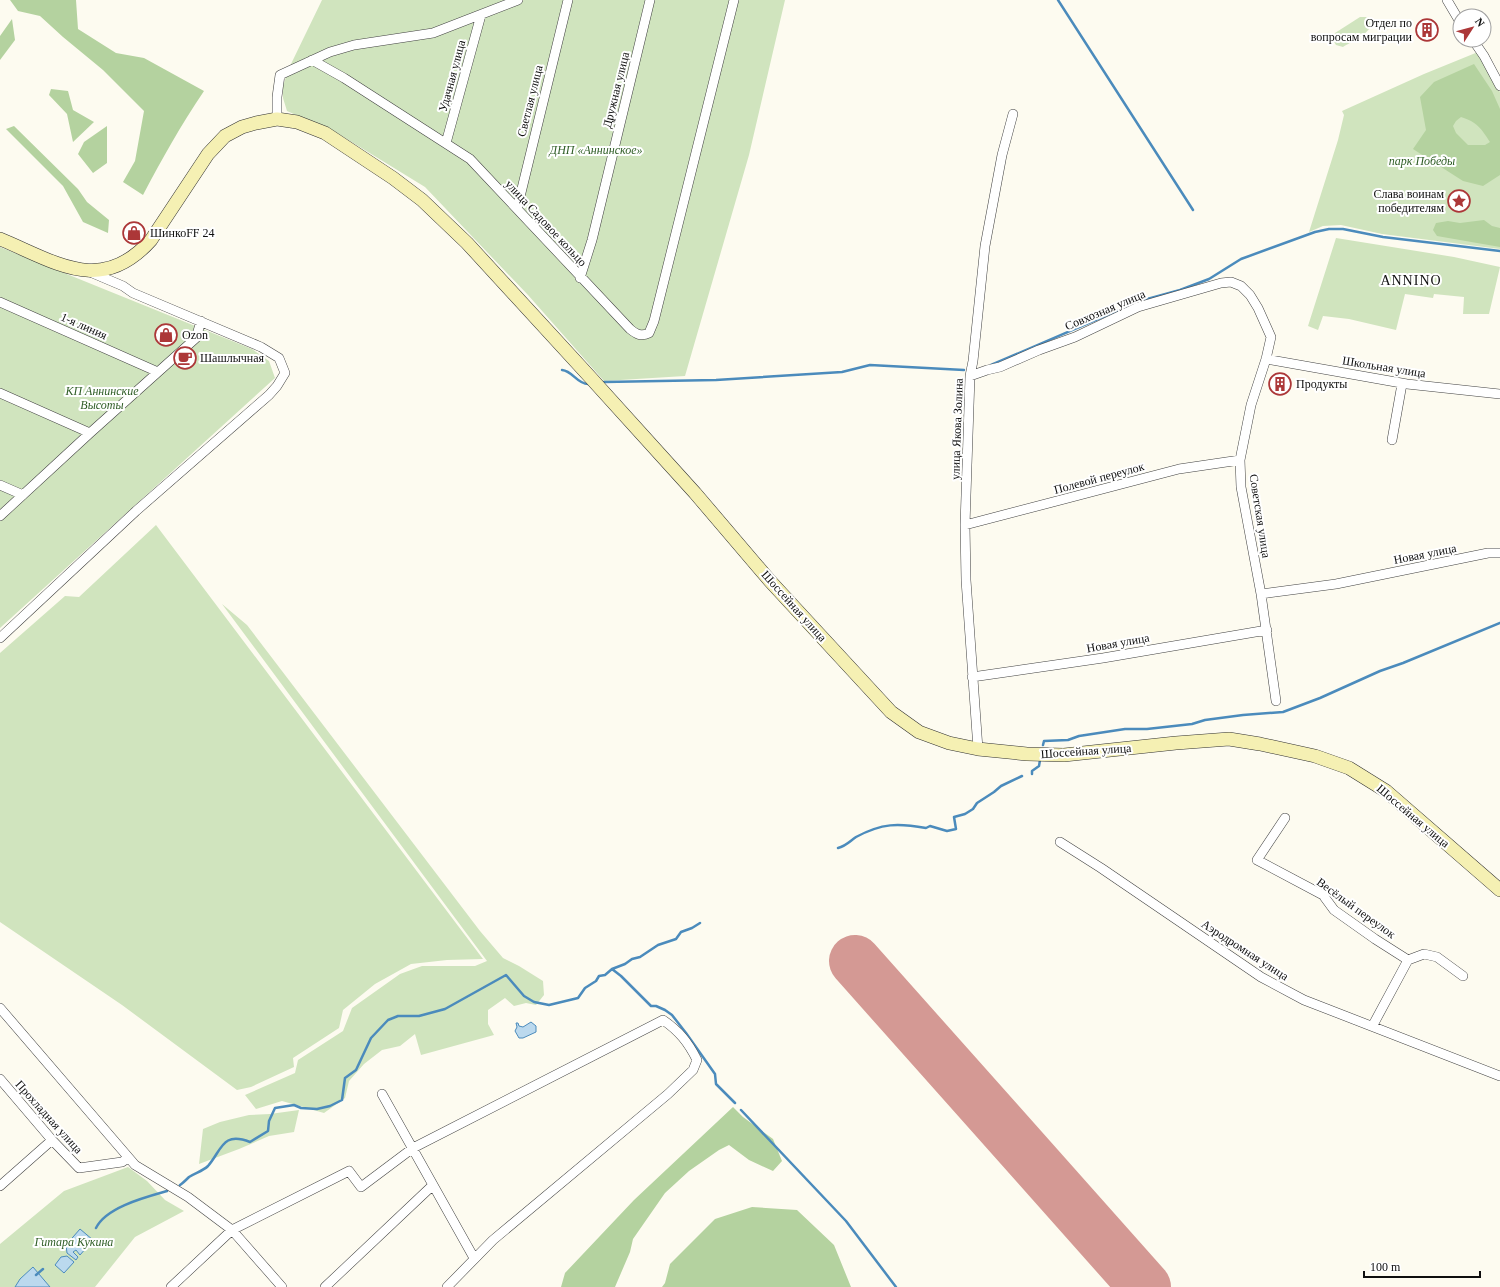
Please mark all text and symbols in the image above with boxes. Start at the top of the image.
north arrow [1452,8,1492,48]
text: N [1473,15,1487,29]
place label: Отдел по вопросам миграции [1311,16,1413,44]
building icon: Отдел по вопросам миграции [1414,17,1440,43]
street label: Удачная улица [436,38,468,113]
street label: Дружная улица [600,50,632,130]
street label: Светлая улица [514,63,546,138]
park label: ДНП «Аннинское» [549,143,642,157]
park label: парк Победы [1389,154,1455,168]
street label: улица Садовое кольцо [502,177,590,269]
place label: Слава воинам победителям [1374,187,1444,215]
place icon: Слава воинам победителям [1446,188,1472,214]
shop icon: ШинкоFF 24 [121,220,147,246]
place label: ШинкоFF 24 [150,226,215,240]
district label: ANNINO [1380,273,1442,288]
street label: Совхозная улица [1063,287,1148,333]
street label: 1-я линия [59,310,110,343]
shop icon: Ozon [153,322,179,348]
place label: Ozon [182,328,208,342]
cafe icon: Шашлычная [172,345,198,371]
place label: Шашлычная [200,351,265,365]
street label: Школьная улица [1341,353,1428,381]
building icon: Продукты [1267,371,1293,397]
street label: улица Якова Золина [948,377,966,480]
place label: Продукты [1296,377,1347,391]
park label: КП Аннинские Высоты [64,384,139,412]
street label: Полевой переулок [1052,459,1146,497]
street label: Советская улица [1246,473,1274,560]
street label: Новая улица [1392,541,1458,567]
street label: Шоссейная улица [758,568,830,645]
street label: Новая улица [1085,630,1151,655]
street label: Шоссейная улица [1040,741,1132,761]
street label: Шоссейная улица [1374,781,1453,851]
street label: Весёлый переулок [1314,875,1398,941]
street label: Аэродромная улица [1199,917,1292,984]
street label: Прохладная улица [12,1078,86,1157]
park label: Гитара Кукина [34,1235,113,1249]
scale bar [1364,1253,1480,1279]
text: 100 m [1370,1260,1401,1274]

